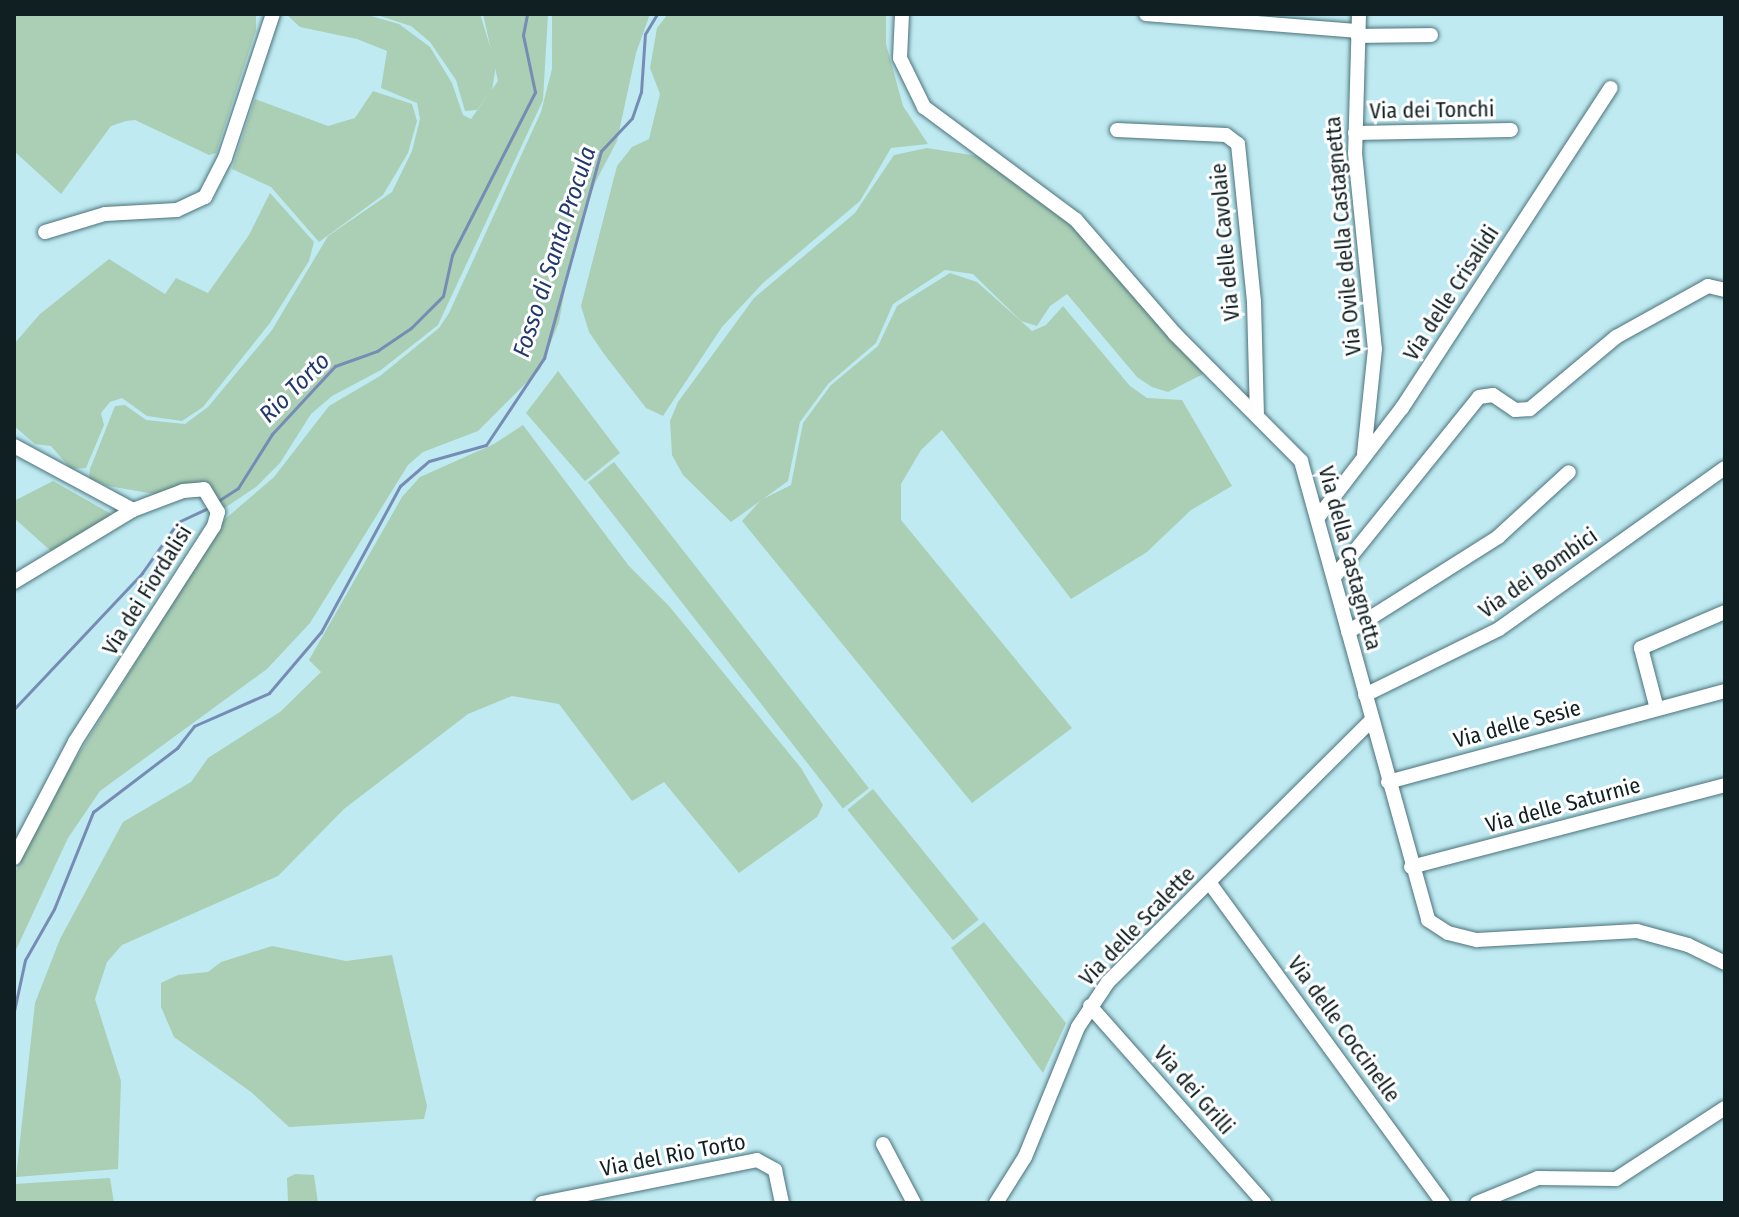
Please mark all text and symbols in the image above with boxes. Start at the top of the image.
street label: Via dei Tonchi [1369,96,1495,124]
street label: Via Ovile della Castagnetta [1319,115,1367,357]
water label: Fosso di Santa Procula [507,143,603,361]
street label: Via delle Cavolaie [1205,162,1245,322]
street label: Via delle Crisalidi [1398,221,1504,365]
water label: Rio Torto [254,347,336,429]
street label: Via della Castagnetta [1313,463,1387,653]
street label: Via dei Fiordalisi [97,520,197,660]
street label: Via dei Bombici [1474,522,1602,624]
street label: Via delle Sesie [1451,694,1583,754]
street label: Via delle Saturnie [1483,772,1643,838]
street label: Via delle Scalette [1074,861,1200,991]
street label: Via delle Coccinelle [1282,951,1406,1107]
street label: Via dei Grilli [1148,1040,1240,1140]
street label: Via del Rio Torto [598,1128,748,1182]

